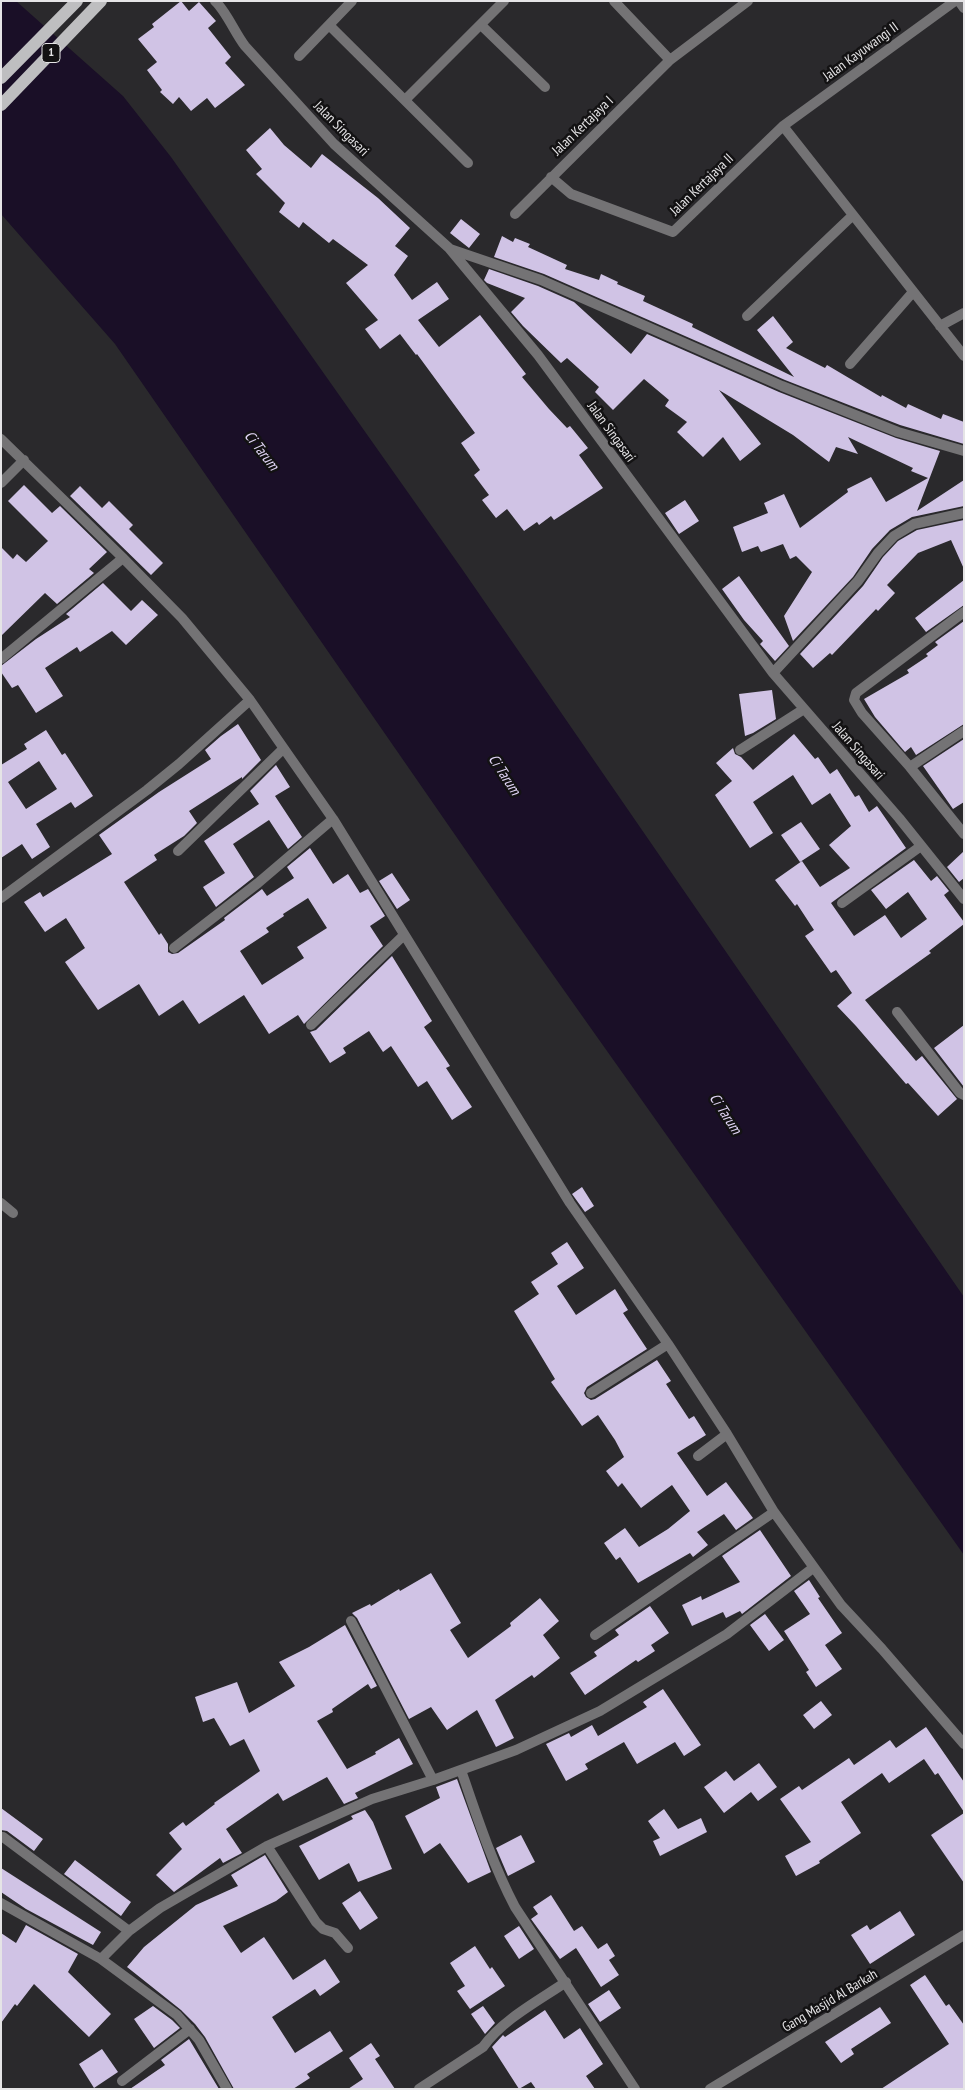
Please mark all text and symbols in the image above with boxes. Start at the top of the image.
street label: Jalan Kayuwangi II [820,19,902,85]
road number: 1 [42,44,60,62]
street label: Jalan Kertajaya I [549,93,617,159]
street label: Jalan Singasari [310,98,372,160]
street label: Jalan Kertajaya II [667,151,737,219]
street label: Jalan Singasari [583,398,639,466]
water label: Ci Tarum [240,428,282,474]
street label: Jalan Singasari [828,719,888,783]
water label: Ci Tarum [484,751,524,799]
water label: Ci Tarum [705,1090,745,1138]
street label: Gang Masjid Al Barkah [779,1966,881,2036]

